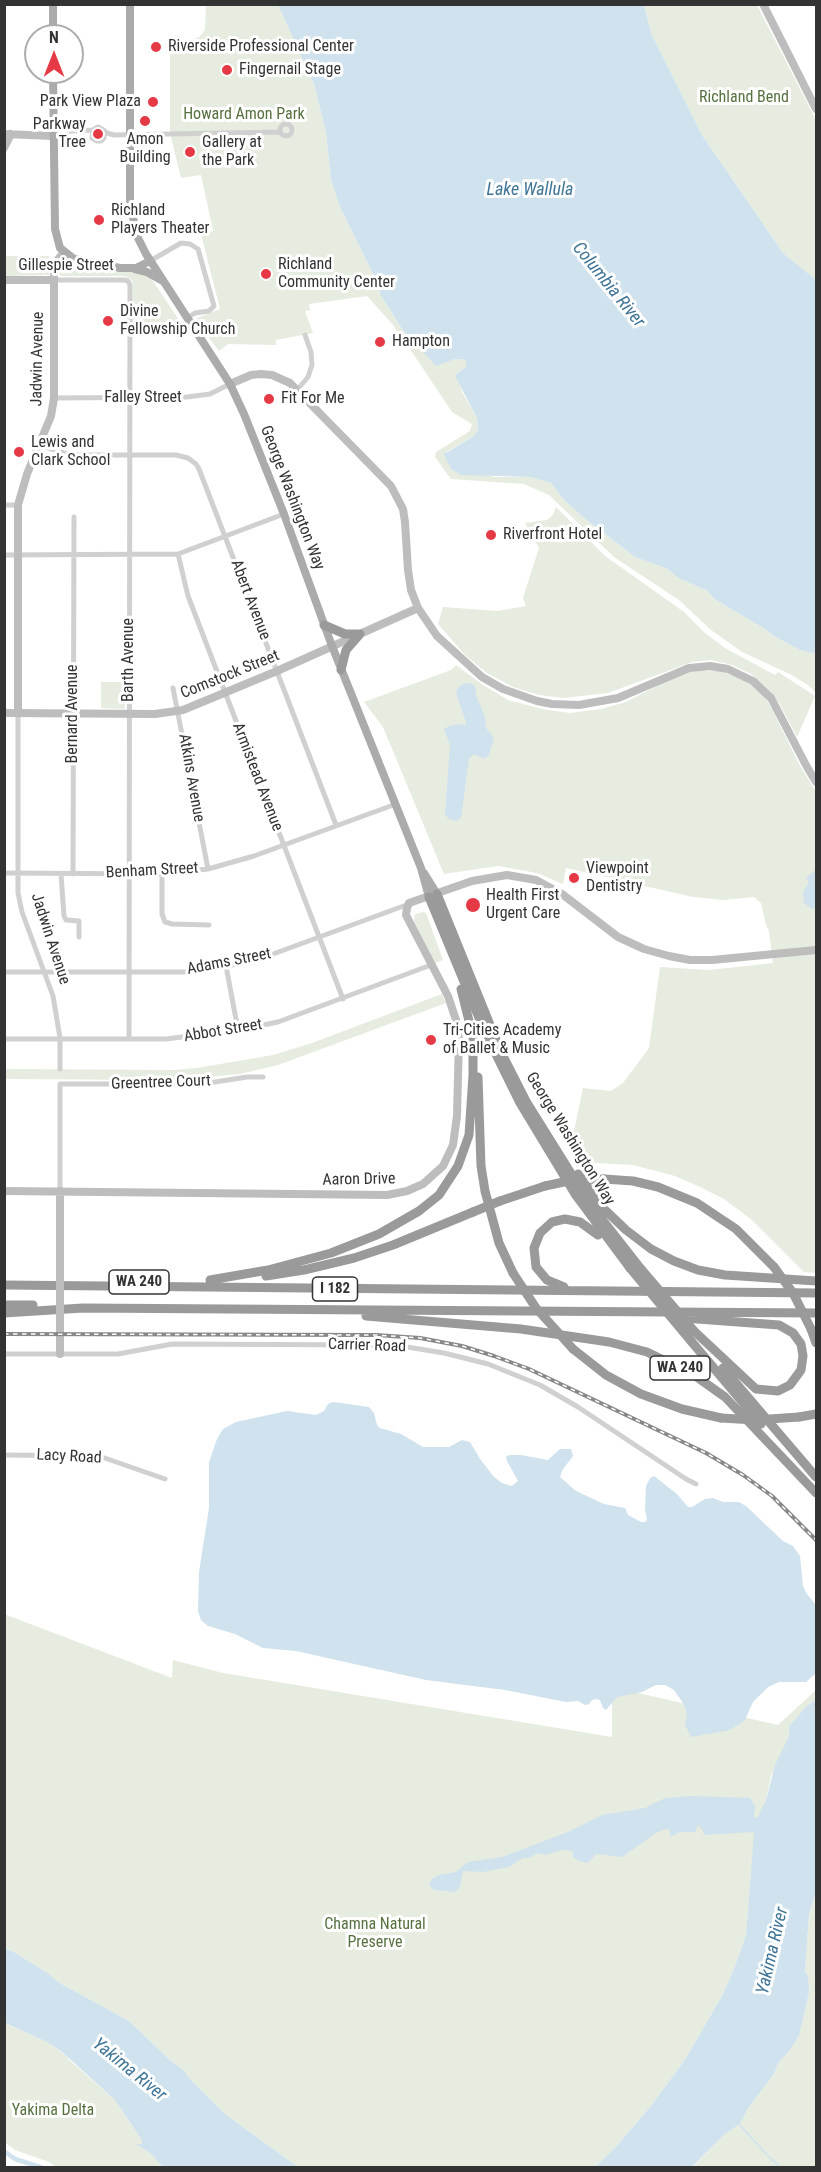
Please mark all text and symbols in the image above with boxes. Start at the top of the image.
north arrow [24,24,84,84]
text: N [49,28,59,47]
place label: Riverside Professional Center [168,37,354,57]
marker: Riverside Professional Center [149,40,163,54]
place label: Fingernail Stage [239,60,341,80]
marker: Fingernail Stage [220,63,234,77]
park label: Richland Bend [699,88,789,108]
place label: Park View Plaza [40,92,141,112]
marker: Park View Plaza [146,95,160,109]
park label: Howard Amon Park [183,105,305,125]
marker: Amon Building [138,114,152,128]
place label: Parkway Tree [33,115,86,153]
marker: Parkway Tree [91,127,105,141]
place label: Amon Building [119,130,171,168]
place label: Gallery at the Park [202,133,262,171]
marker: Gallery at the Park [183,145,197,159]
water label: Lake Wallula [487,179,573,201]
place label: Richland Players Theater [111,201,209,239]
marker: Richland Players Theater [92,213,106,227]
water label: Columbia River [567,238,649,332]
place label: Richland Community Center [278,255,395,293]
street label: Gillespie Street [18,256,114,276]
marker: Richland Community Center [259,267,273,281]
place label: Divine Fellowship Church [120,302,235,340]
street label: Jadwin Avenue [28,311,48,407]
marker: Divine Fellowship Church [101,314,115,328]
place label: Hampton [392,332,450,352]
marker: Hampton [373,335,387,349]
street label: Falley Street [104,388,182,408]
place label: Fit For Me [281,389,344,409]
marker: Fit For Me [262,392,276,406]
street label: George Washington Way [256,423,328,573]
place label: Lewis and Clark School [31,433,110,471]
marker: Lewis and Clark School [12,445,26,459]
place label: Riverfront Hotel [503,525,602,545]
marker: Riverfront Hotel [484,528,498,542]
street label: Abert Avenue [226,557,274,643]
street label: Barth Avenue [119,618,139,702]
street label: Comstock Street [178,646,282,704]
street label: Bernard Avenue [63,665,83,763]
street label: Armistead Avenue [227,720,287,834]
street label: Atkins Avenue [174,732,208,824]
street label: Benham Street [105,859,199,883]
place label: Viewpoint Dentistry [586,859,649,897]
marker: Viewpoint Dentistry [567,871,581,885]
place label: Health First Urgent Care [486,886,560,924]
street label: Jadwin Avenue [26,891,74,987]
marker: Health First Urgent Care [464,896,482,914]
street label: Adams Street [185,944,273,980]
street label: Abbot Street [183,1015,263,1047]
place label: Tri-Cities Academy of Ballet & Music [443,1021,561,1059]
marker: Tri-Cities Academy of Ballet & Music [424,1033,438,1047]
street label: George Washington Way [521,1069,619,1209]
street label: Greentree Court [111,1072,211,1094]
street label: Aaron Drive [322,1170,396,1190]
road number: WA 240 [109,1270,169,1294]
road number: I 182 [312,1277,358,1301]
street label: Carrier Road [328,1335,406,1357]
road number: WA 240 [650,1356,710,1380]
street label: Lacy Road [36,1446,102,1468]
water label: Yakima River [753,1905,793,1997]
park label: Chamna Natural Preserve [324,1915,426,1953]
water label: Yakima River [88,2034,170,2106]
park label: Yakima Delta [12,2101,94,2121]

